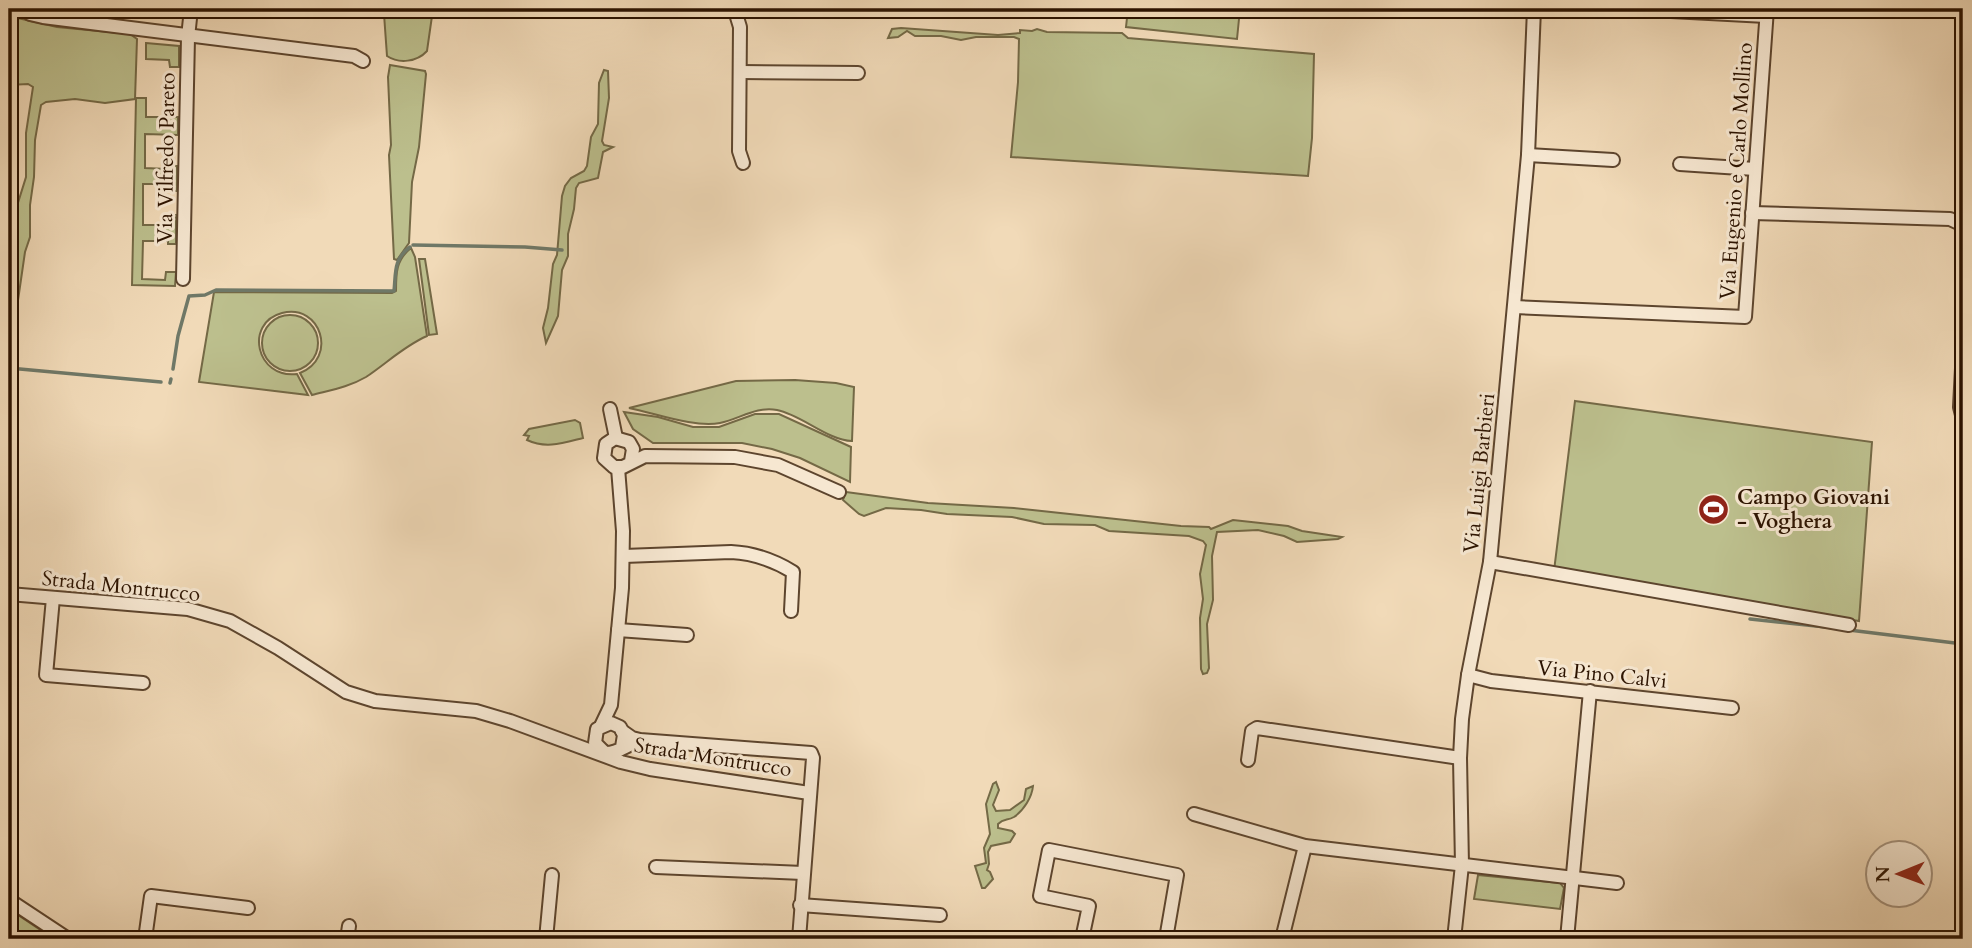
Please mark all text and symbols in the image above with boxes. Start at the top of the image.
street label: Via Eugenio e Carlo Mollino [1713,41,1760,301]
street label: Via Vilfredo Pareto [151,72,182,244]
street label: Via Luigi Barbieri [1457,391,1502,555]
place label: Campo Giovani - Voghera [1737,483,1890,536]
sports icon: Campo Giovani - Voghera [1697,492,1731,526]
street label: Strada Montrucco [40,564,202,609]
street label: Via Pino Calvi [1536,653,1668,696]
street label: Strada Montrucco [632,731,794,784]
north arrow [1864,839,1934,909]
text: N [1870,865,1896,883]

